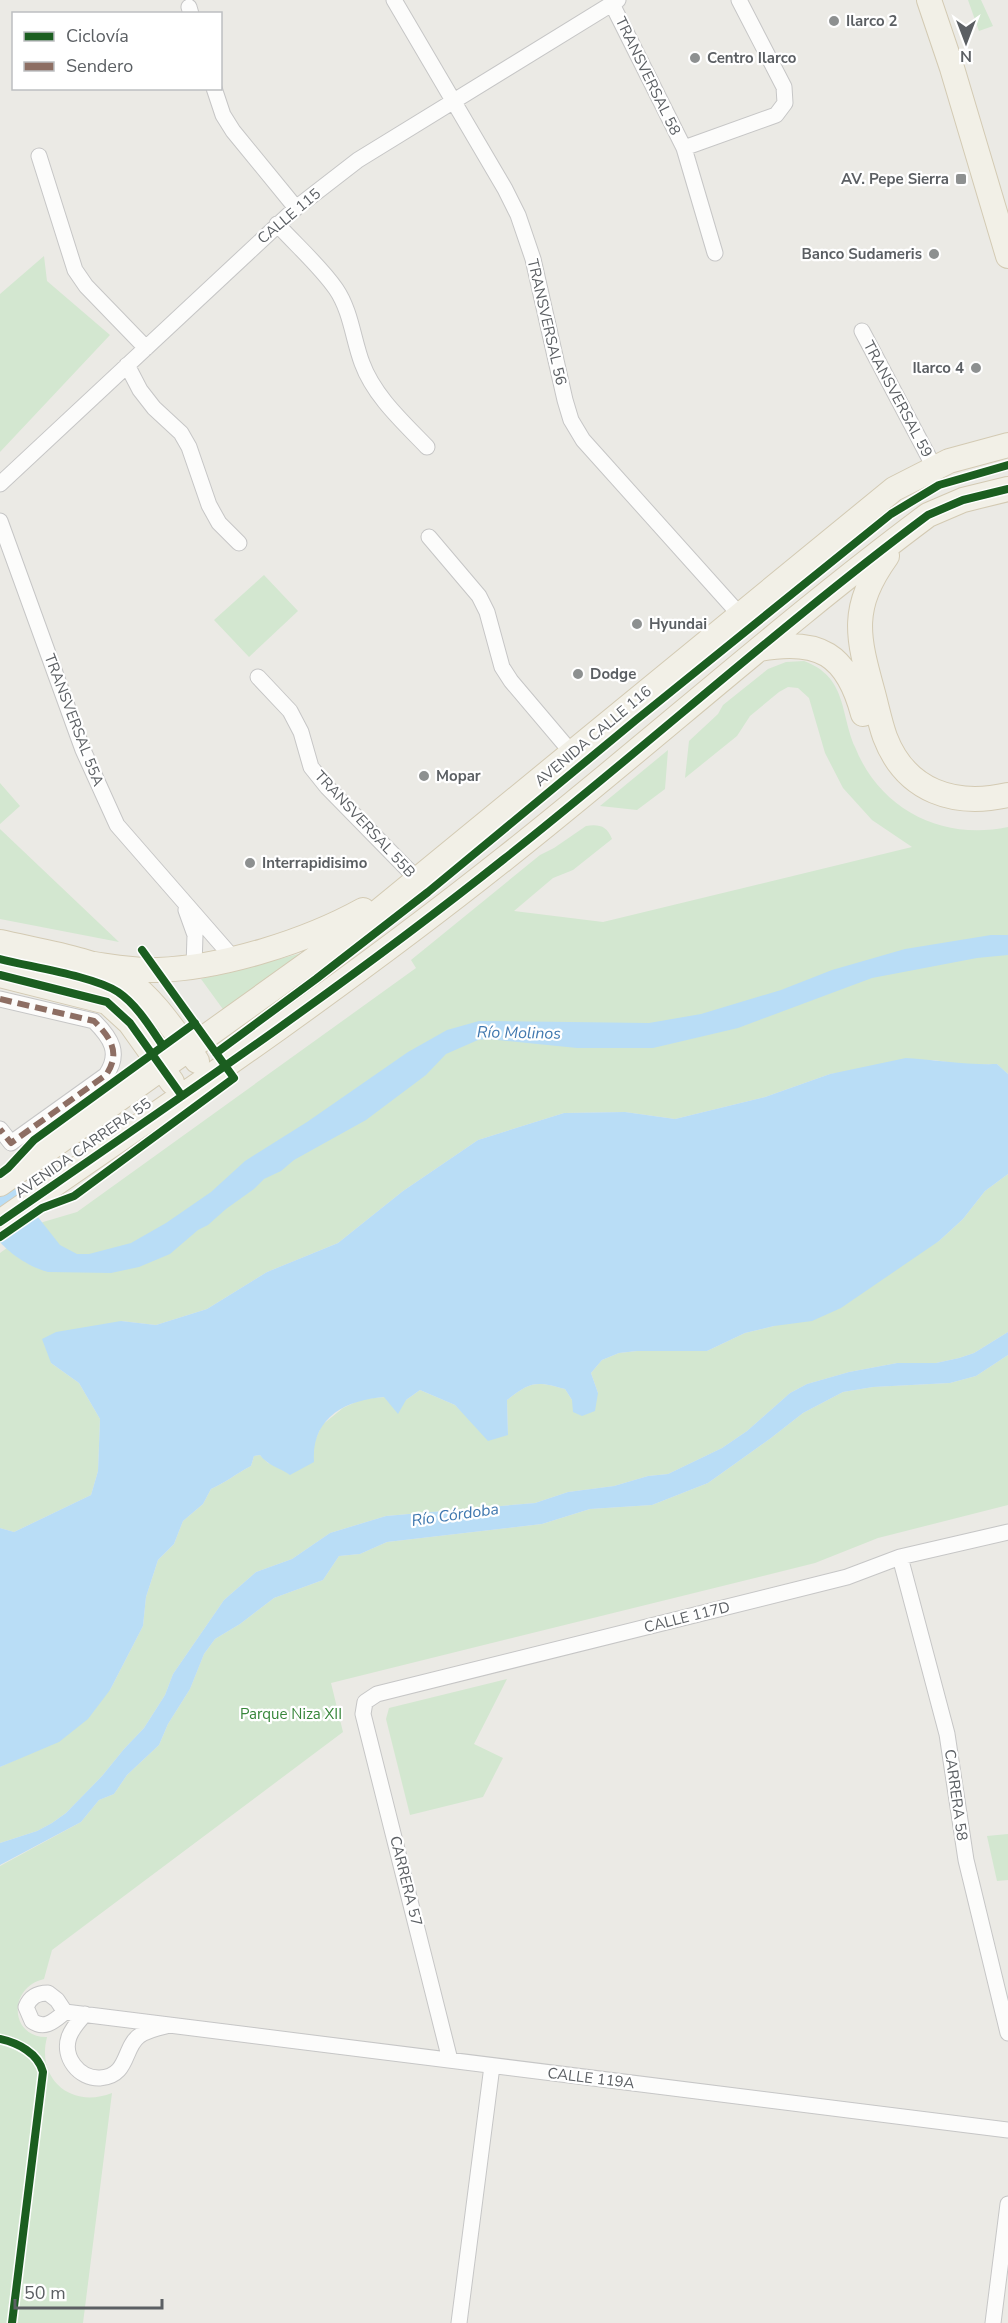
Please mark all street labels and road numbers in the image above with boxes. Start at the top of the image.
street label: TRANSVERSAL 58 [611,14,685,138]
street label: CALLE 115 [253,184,325,248]
street label: TRANSVERSAL 56 [523,257,571,387]
street label: TRANSVERSAL 59 [859,337,937,461]
street label: TRANSVERSAL 55A [40,651,108,789]
street label: AVENIDA CALLE 116 [530,681,656,791]
street label: TRANSVERSAL 55B [310,766,420,882]
street label: AVENIDA CARRERA 55 [11,1093,155,1203]
street label: CALLE 117D [642,1597,732,1637]
street label: CARRERA 58 [940,1748,972,1842]
street label: CARRERA 57 [385,1834,427,1928]
street label: CALLE 119A [546,2063,636,2093]

